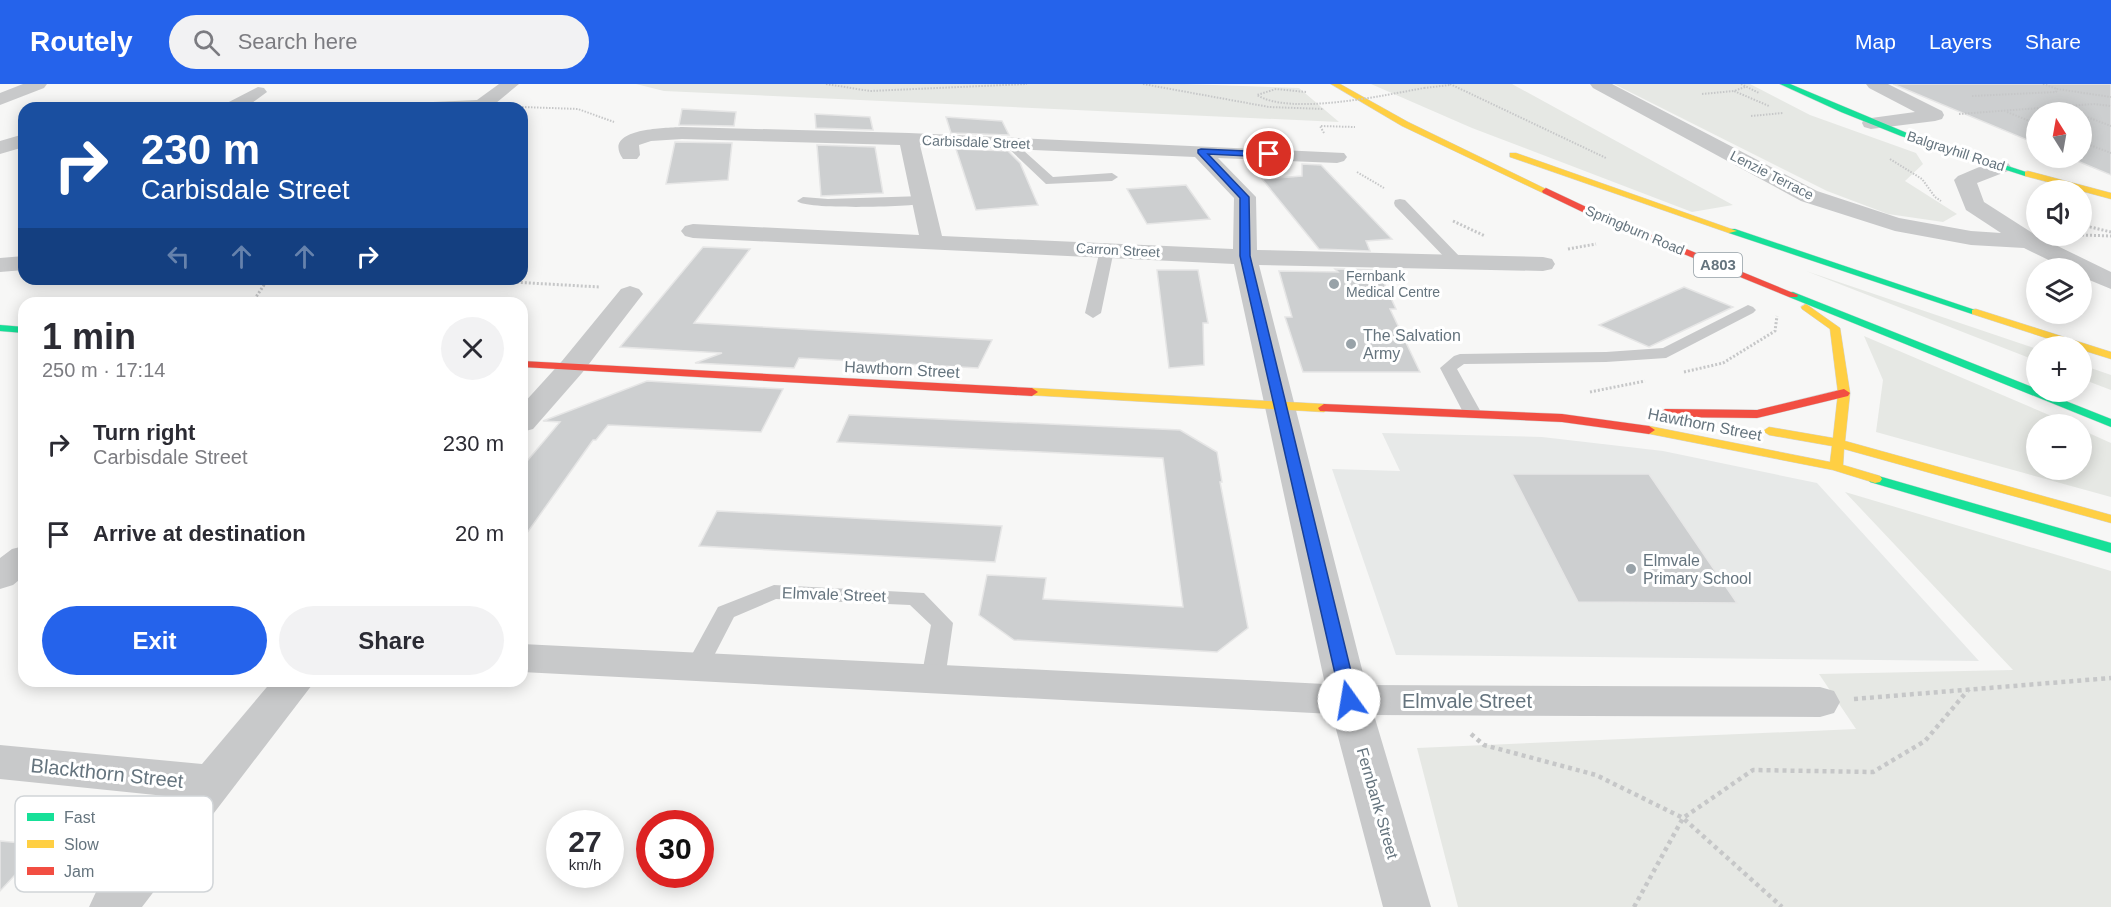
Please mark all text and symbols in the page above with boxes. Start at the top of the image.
search box [169,15,589,69]
text: Routely [30,26,133,57]
icon: search [190,26,223,59]
text: Search here [238,29,358,54]
text: Map [1855,30,1896,53]
text: Layers [1929,30,1992,53]
text: Share [2025,30,2081,53]
north arrow [2026,102,2092,168]
map controls [2026,102,2092,480]
icon: right [42,126,120,204]
text: 230 m [141,126,260,173]
pin [1243,128,1294,179]
street label: Balgrayhill Road [1905,128,2007,174]
street label: Carbisdale Street [922,132,1030,152]
icon: arrive [1252,137,1285,170]
street label: Lenzie Terrace [1728,147,1817,203]
text: Carbisdale Street [141,175,350,205]
button: sound [2026,180,2092,246]
street label: Springburn Road [1583,202,1687,258]
icon: left [162,240,195,273]
icon: ahead [225,240,258,273]
icon: ahead [288,240,321,273]
icon: right [351,240,384,273]
street label: Carron Street [1076,240,1160,260]
road number: A803 [1694,253,1742,277]
button: layers [2026,258,2092,324]
place label: Fernbank Medical Centre [1346,268,1440,300]
marker: Fernbank Medical Centre [1327,277,1341,291]
text: 1 min [42,316,136,357]
button: close [441,317,504,380]
place label: The Salvation Army [1363,327,1461,362]
button: + [2026,336,2092,402]
marker: The Salvation Army [1344,337,1358,351]
street label: Hawthorn Street [844,358,961,381]
text: 250 m · 17:14 [42,359,165,381]
street label: Hawthorn Street [1647,405,1764,444]
button: − [2026,414,2092,480]
text: Turn right [93,420,195,445]
icon: right [42,428,75,461]
text: 230 m [443,431,504,456]
text: Carbisdale Street [93,446,248,468]
icon: arrive [42,518,75,551]
text: Arrive at destination [93,521,306,546]
text: 20 m [455,521,504,546]
place label: Elmvale Primary School [1643,552,1751,587]
marker: Elmvale Primary School [1624,562,1638,576]
street label: Elmvale Street [782,584,887,605]
button: Exit [42,606,267,675]
button: Share [279,606,504,675]
position arrow [1317,668,1381,732]
street label: Elmvale Street [1402,690,1532,712]
street label: Fernbank Street [1354,746,1402,861]
street label: Blackthorn Street [30,754,185,792]
legend [15,796,213,892]
text: Fast [64,809,96,826]
speed limit sign: 30 [636,810,714,888]
text: 27 [568,825,602,858]
text: Slow [64,836,99,853]
text: km/h [569,856,601,873]
text: Jam [64,863,94,880]

